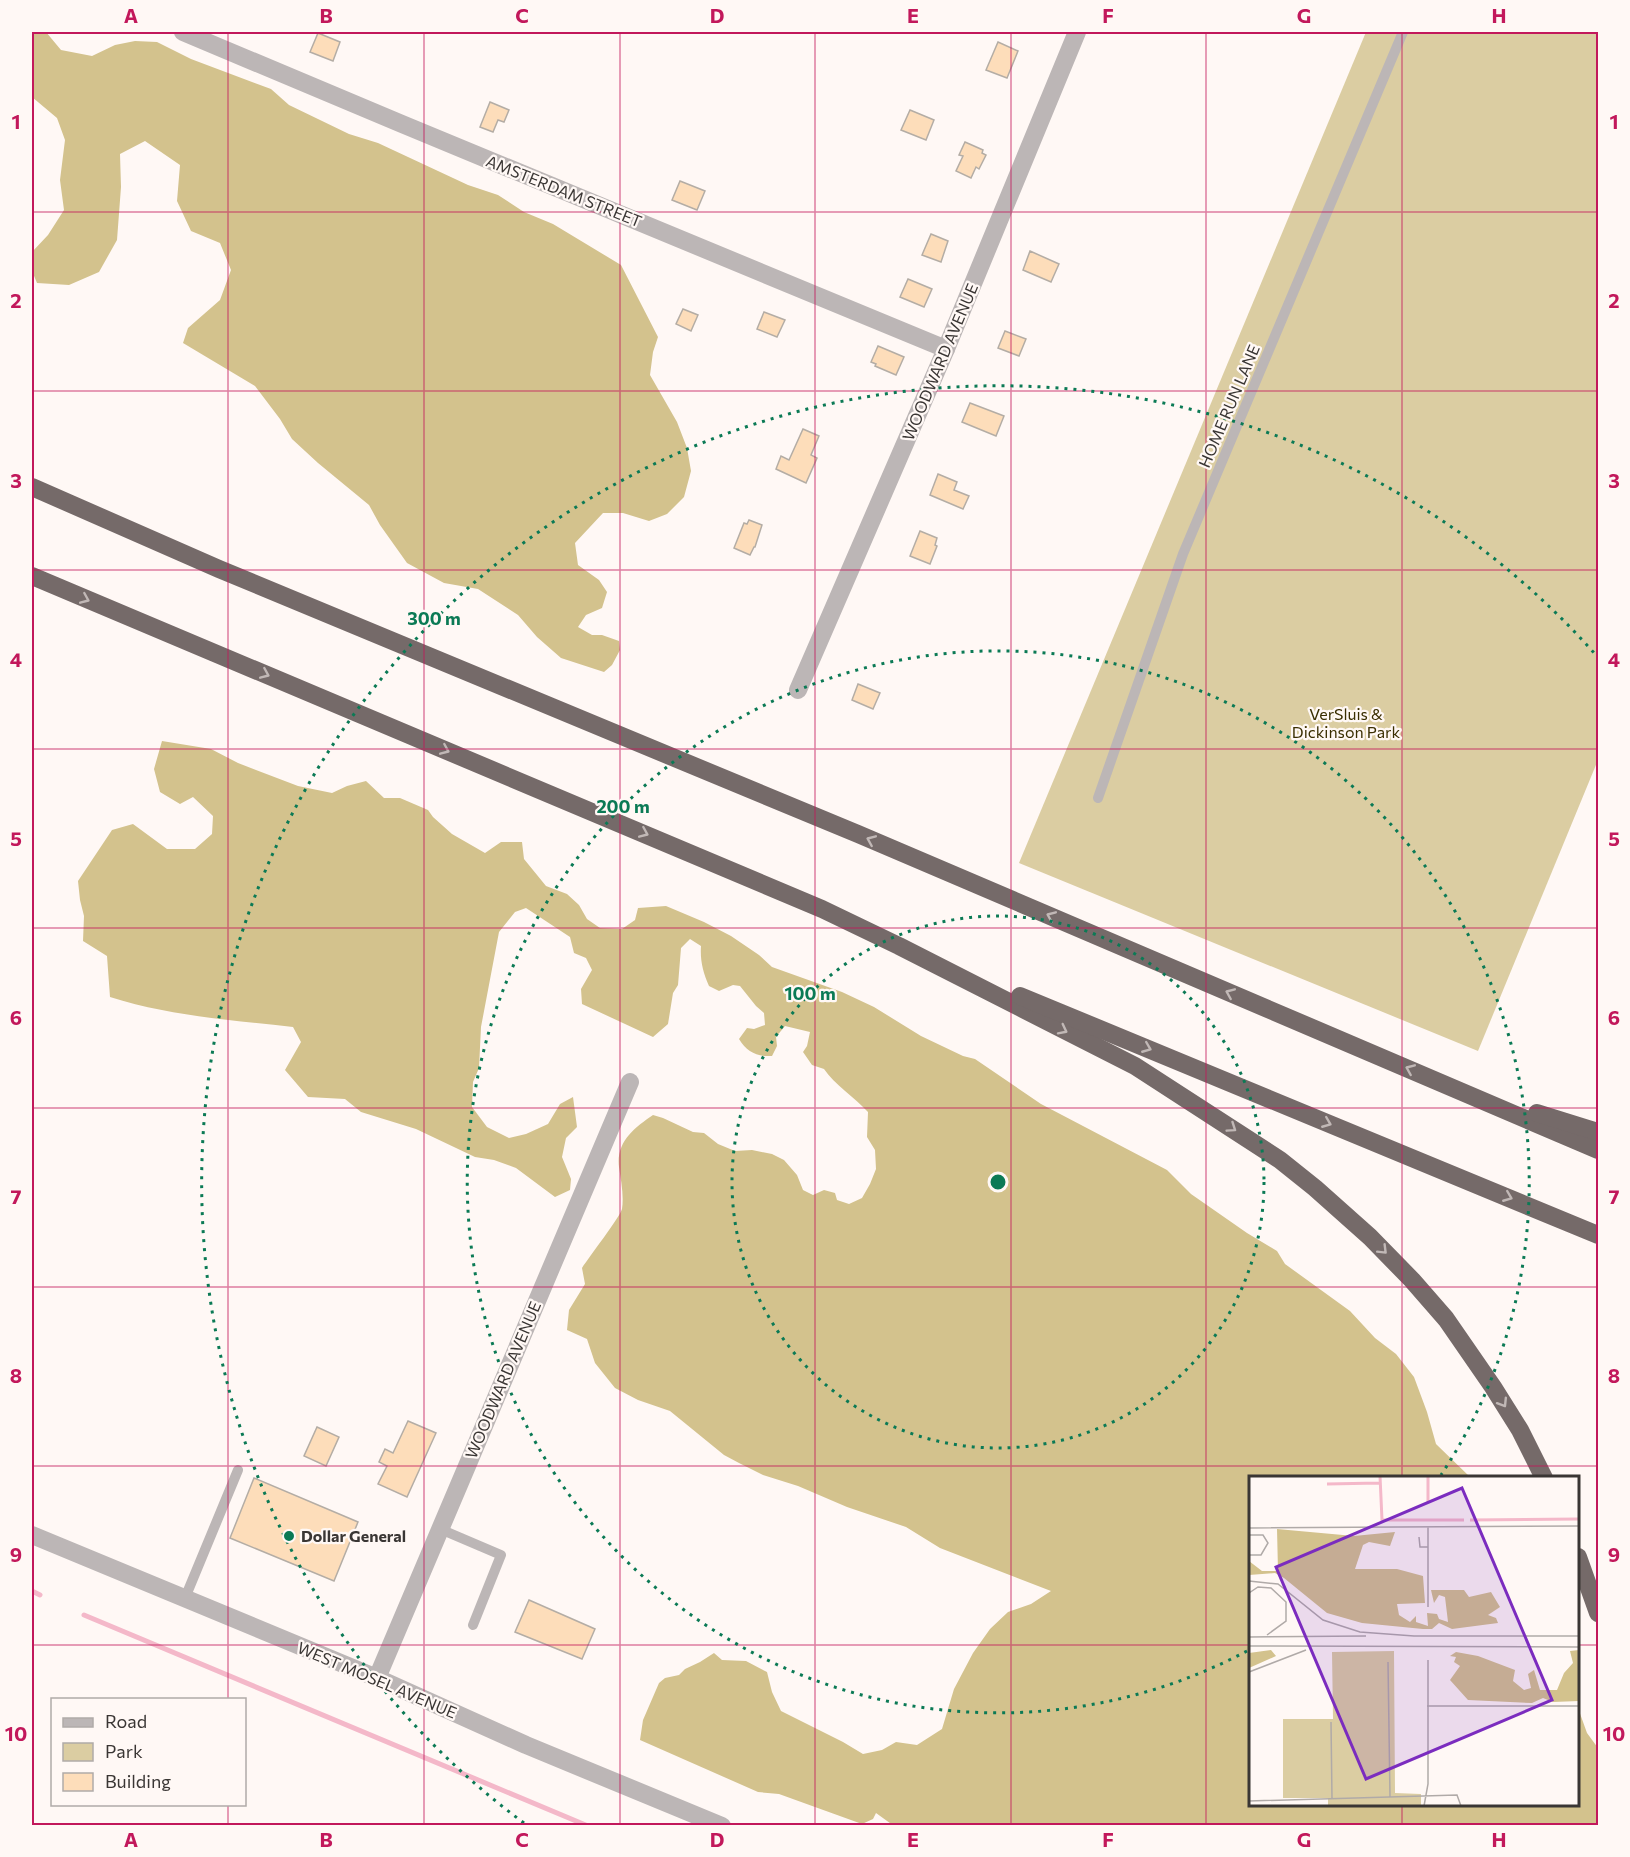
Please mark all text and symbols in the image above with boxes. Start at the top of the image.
text: A [124,3,138,27]
text: B [319,3,333,27]
text: C [515,3,529,27]
text: D [710,3,724,27]
text: E [907,3,919,27]
text: F [1102,3,1114,27]
text: G [1297,3,1311,27]
text: H [1492,3,1507,27]
text: 1 [11,109,21,133]
text: 1 [1609,109,1619,133]
street label: AMSTERDAM STREET [484,151,645,230]
street label: WOODWARD AVENUE [898,280,981,443]
text: 2 [10,288,22,312]
text: 2 [1608,288,1620,312]
street label: HOME RUN LANE [1194,342,1263,470]
text: 3 [10,468,22,492]
text: 3 [1608,468,1620,492]
one-way arrow [79,592,90,604]
text: 300 m [407,607,461,629]
text: 4 [10,647,22,671]
text: 4 [1608,647,1620,671]
one-way arrow [259,667,270,679]
park label: VerSluis & Dickinson Park [1292,704,1400,741]
one-way arrow [439,743,450,755]
text: 200 m [596,795,650,817]
text: 5 [10,826,22,850]
one-way arrow [638,826,649,838]
text: 5 [1608,826,1620,850]
one-way arrow [867,835,878,847]
one-way arrow [1046,912,1057,924]
text: 100 m [784,982,836,1004]
one-way arrow [1226,988,1237,1000]
text: 6 [10,1005,22,1029]
text: 6 [1608,1005,1620,1029]
one-way arrow [1057,1023,1068,1034]
one-way arrow [1141,1041,1152,1053]
one-way arrow [1405,1064,1416,1076]
one-way arrow [1321,1116,1332,1128]
one-way arrow [1225,1121,1236,1132]
centre of rings [988,1172,1008,1192]
text: 7 [11,1184,22,1208]
text: 7 [1609,1184,1620,1208]
one-way arrow [1501,1190,1512,1202]
one-way arrow [1375,1243,1386,1254]
street label: WOODWARD AVENUE [461,1298,544,1461]
text: 8 [10,1363,22,1387]
text: 8 [1608,1363,1620,1387]
one-way arrow [1496,1397,1508,1407]
inset map [1249,1476,1579,1806]
place label: Dollar General [301,1526,406,1545]
marker: Dollar General [282,1529,296,1543]
text: 9 [10,1542,22,1566]
text: 9 [1608,1542,1620,1566]
street label: WEST MOSEL AVENUE [295,1637,460,1722]
legend [51,1698,246,1806]
text: Road [105,1710,147,1732]
text: 10 [5,1721,27,1745]
text: 10 [1603,1721,1625,1745]
text: Park [105,1740,143,1762]
text: Building [105,1770,171,1792]
text: A [124,1827,138,1851]
text: B [319,1827,333,1851]
text: C [515,1827,529,1851]
text: D [710,1827,724,1851]
text: E [907,1827,919,1851]
text: F [1102,1827,1114,1851]
text: G [1297,1827,1311,1851]
text: H [1492,1827,1507,1851]

